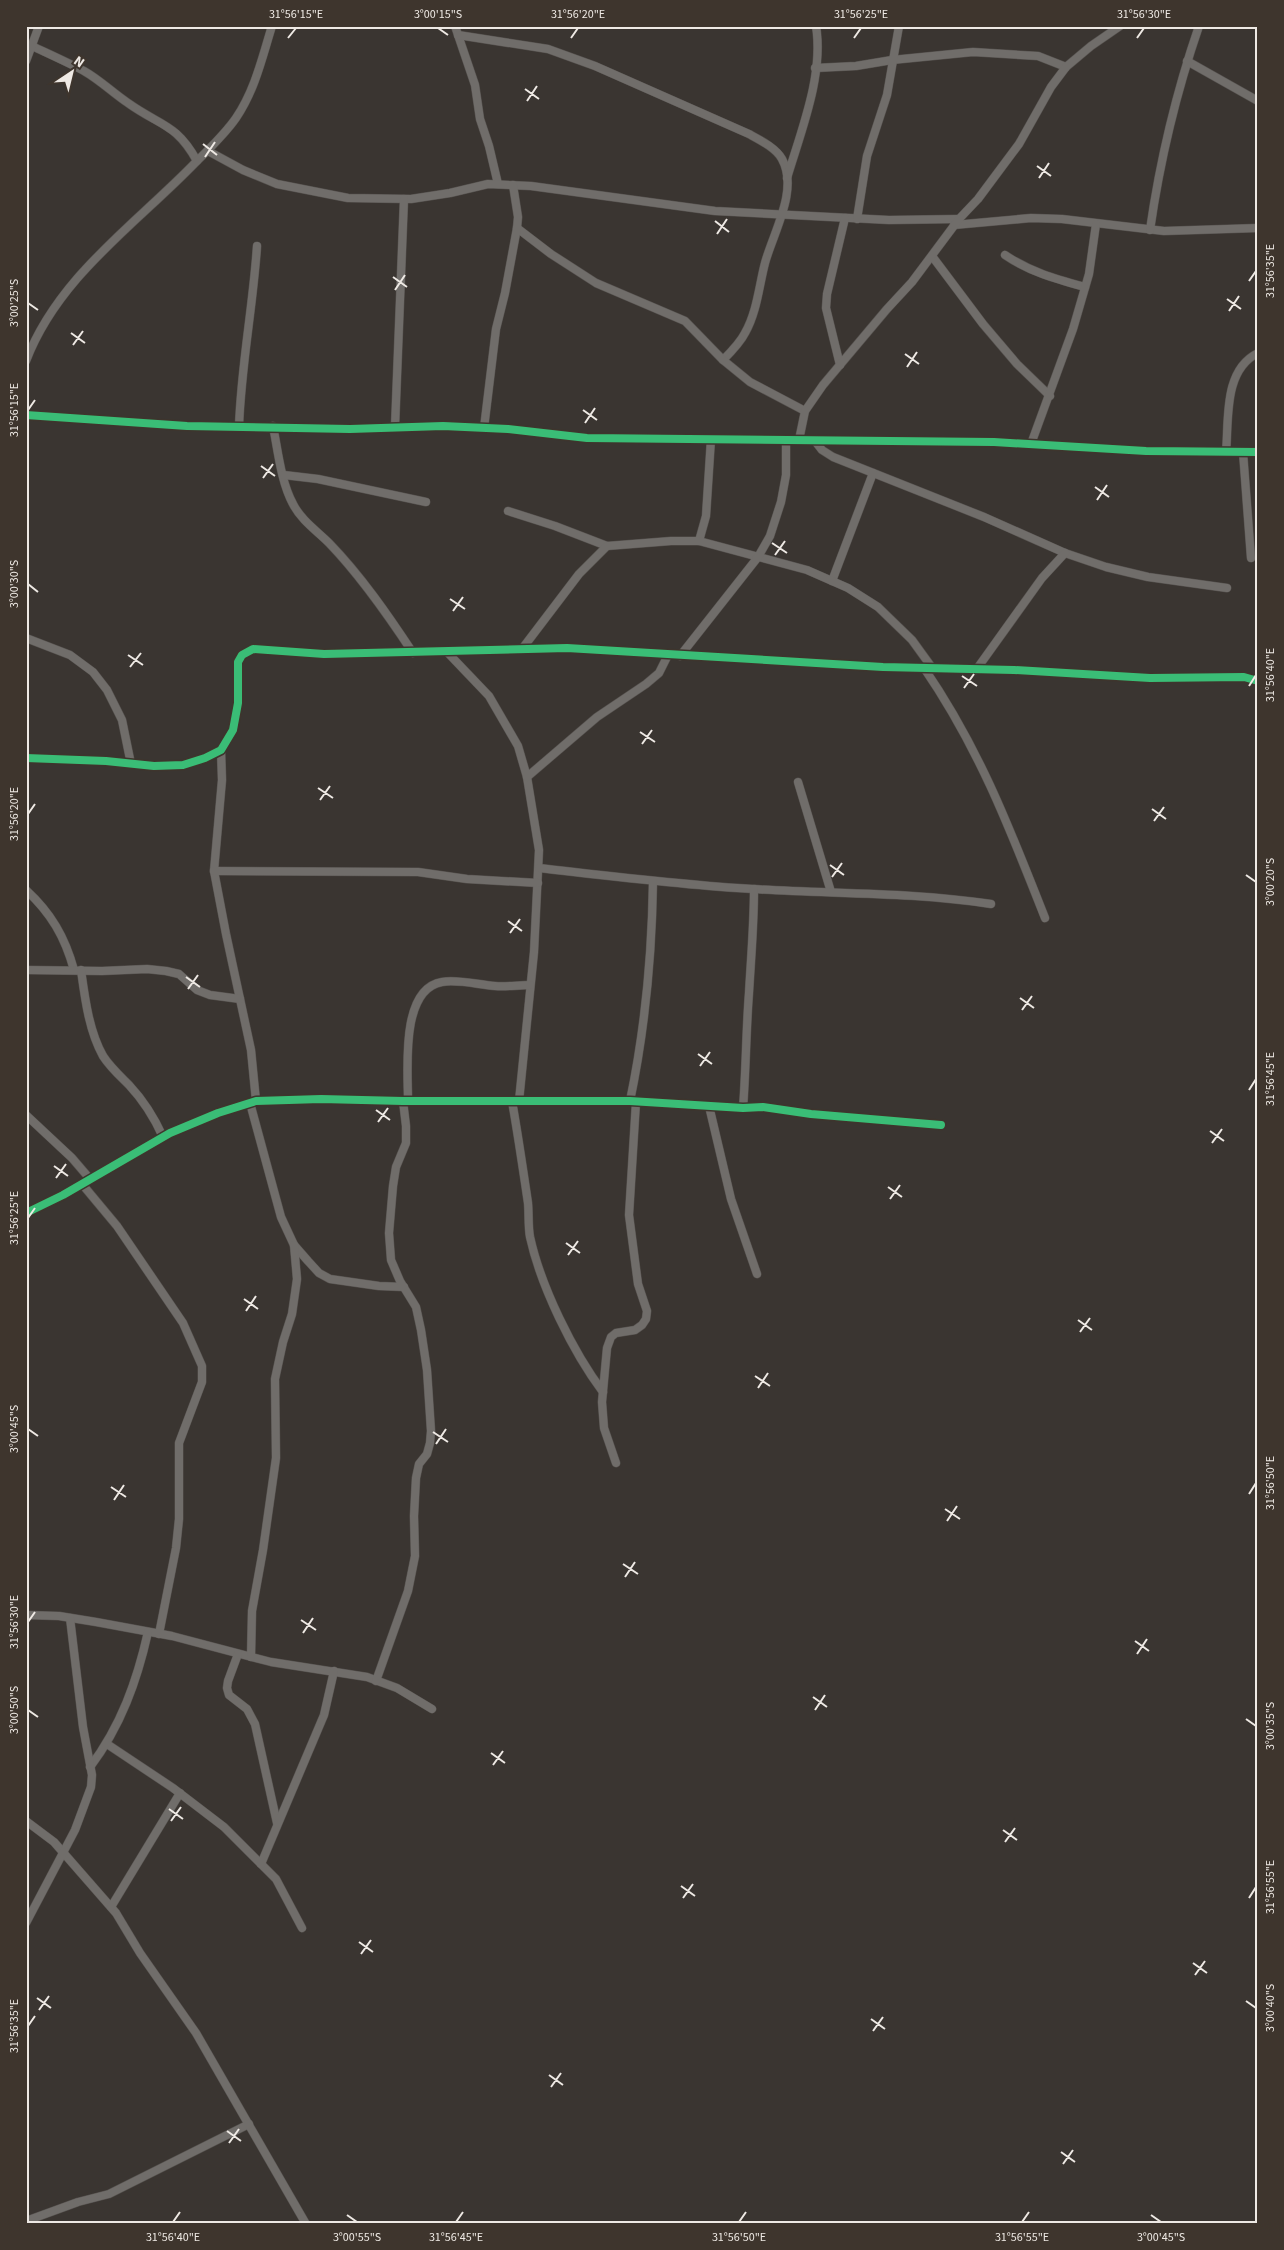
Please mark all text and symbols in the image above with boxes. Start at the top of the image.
text: 31°56'15"E [269,6,323,23]
text: 3°00'15"S [414,6,462,23]
text: 31°56'20"E [551,6,605,23]
text: 31°56'25"E [834,6,888,23]
text: 31°56'30"E [1117,6,1171,23]
north arrow [48,48,98,98]
text: N [69,51,88,73]
text: 31°56'35"E [1262,244,1279,298]
text: 3°00'25"S [6,279,23,327]
text: 31°56'15"E [6,383,23,437]
text: 3°00'30"S [6,560,23,608]
text: 31°56'40"E [1262,648,1279,702]
text: 31°56'20"E [6,787,23,841]
text: 3°00'20"S [1262,858,1279,906]
text: 31°56'45"E [1262,1052,1279,1106]
text: 31°56'25"E [6,1191,23,1245]
text: 3°00'45"S [6,1405,23,1453]
text: 31°56'50"E [1262,1456,1279,1510]
text: 31°56'30"E [6,1595,23,1649]
text: 3°00'50"S [6,1686,23,1734]
text: 3°00'35"S [1262,1702,1279,1750]
text: 31°56'55"E [1262,1860,1279,1914]
text: 3°00'40"S [1262,1984,1279,2032]
text: 31°56'35"E [6,1999,23,2053]
text: 31°56'40"E [146,2229,200,2246]
text: 3°00'55"S [333,2229,381,2246]
text: 31°56'45"E [429,2229,483,2246]
text: 31°56'50"E [712,2229,766,2246]
text: 31°56'55"E [995,2229,1049,2246]
text: 3°00'45"S [1137,2229,1185,2246]

